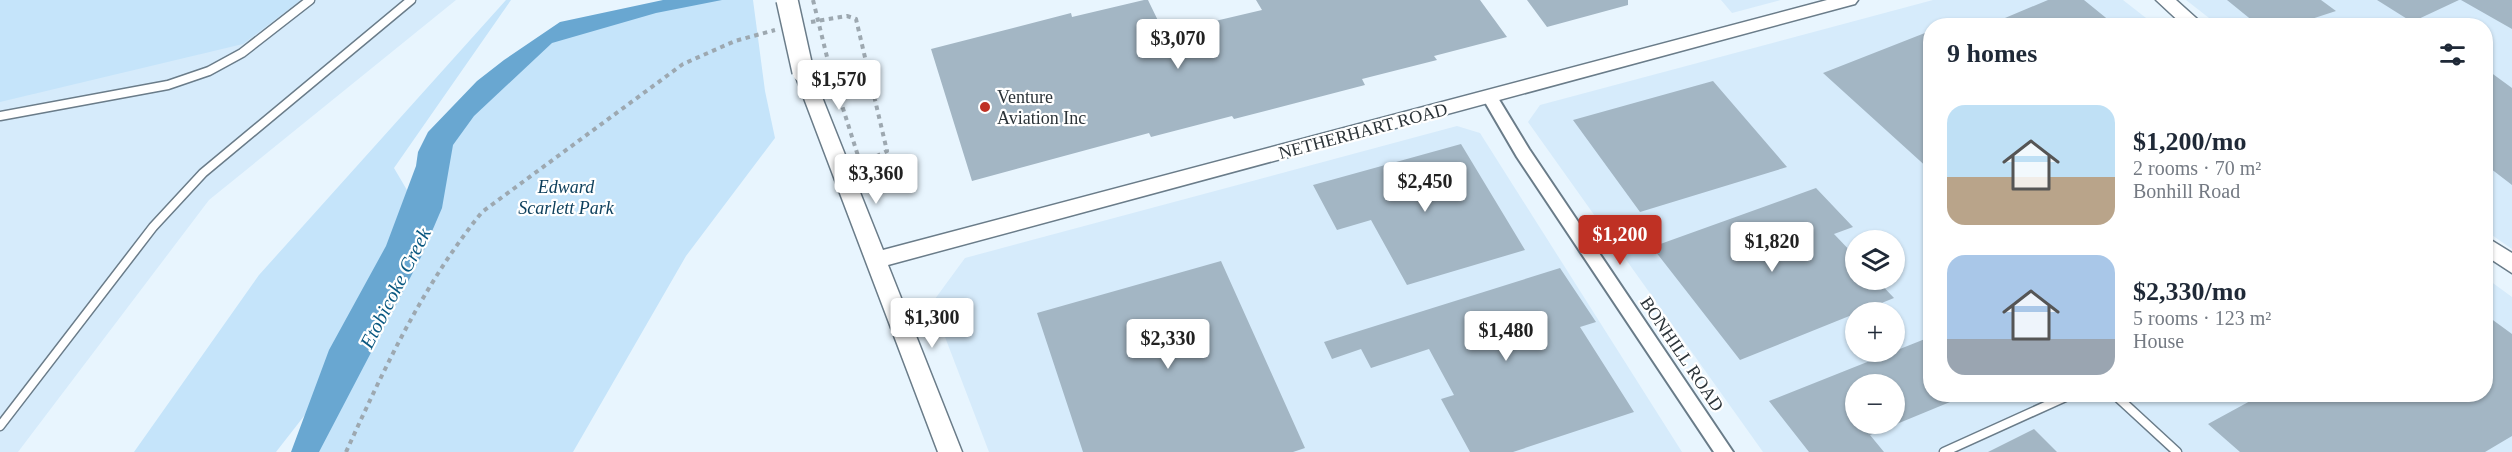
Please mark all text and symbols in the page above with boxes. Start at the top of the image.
pin: $3,070 [1129,19,1227,70]
text: $3,070 [1151,27,1206,49]
icon: filters [2436,38,2469,71]
text: 9 homes [1947,39,2037,68]
pin: $1,570 [790,60,888,111]
text: $1,570 [812,68,867,90]
place label: Venture Aviation Inc [997,87,1086,128]
street label: NETHERHART ROAD [1276,99,1450,163]
marker: Venture Aviation Inc [978,100,992,114]
text: $1,200/mo [2133,127,2246,156]
icon: home [1995,129,2067,201]
pin: $3,360 [827,154,925,205]
text: 2 rooms · 70 m² [2133,157,2261,179]
text: $3,360 [849,162,904,184]
pin: $2,450 [1376,162,1474,213]
text: $2,450 [1398,170,1453,192]
park label: Edward Scarlett Park [518,177,615,218]
text: Bonhill Road [2133,180,2240,202]
pin: $1,200 [1571,215,1669,266]
pin: $1,820 [1723,222,1821,273]
water label: Etobicoke Creek [355,223,435,353]
text: $1,200 [1593,223,1648,245]
text: $1,820 [1745,230,1800,252]
map controls [1845,230,1905,434]
button: layers [1845,230,1905,290]
text: $2,330/mo [2133,277,2246,306]
icon: home [1995,279,2067,351]
street label: BONHILL ROAD [1636,293,1728,415]
pin: $1,300 [883,298,981,349]
button: + [1845,302,1905,362]
text: $1,300 [905,306,960,328]
text: 5 rooms · 123 m² [2133,307,2271,329]
pin: $1,480 [1457,311,1555,362]
pin: $2,330 [1119,319,1217,370]
text: $1,480 [1479,319,1534,341]
text: $2,330 [1141,327,1196,349]
text: House [2133,330,2184,352]
button: − [1845,374,1905,434]

